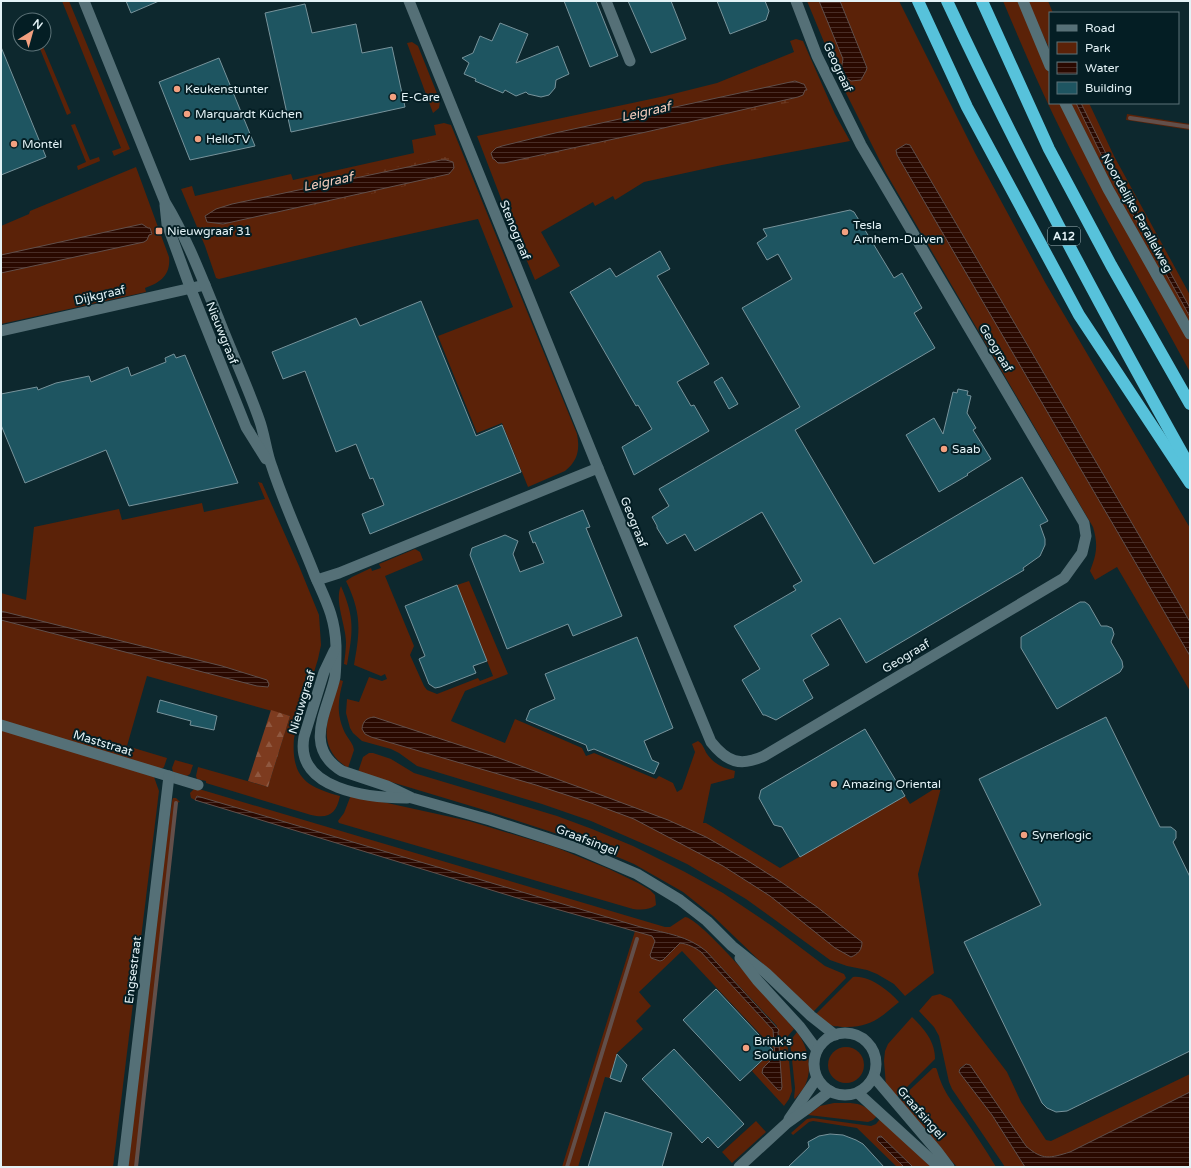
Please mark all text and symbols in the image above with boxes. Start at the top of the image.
north arrow [12,12,52,52]
legend [1049,12,1179,104]
text: N [30,17,45,32]
text: Road [1085,21,1115,35]
street label: Geograaf [820,40,856,94]
text: Park [1085,41,1111,55]
text: Water [1085,61,1120,75]
text: Building [1085,81,1132,95]
place label: Keukenstunter [185,82,269,96]
marker: Keukenstunter [172,84,182,94]
place label: E-Care [401,90,440,104]
marker: E-Care [388,92,398,102]
water label: Leigraaf [620,98,675,125]
place label: Marquardt Küchen [195,107,302,121]
marker: Marquardt Küchen [182,109,192,119]
place label: HelloTV [206,132,251,146]
marker: HelloTV [193,134,203,144]
place label: Montèl [22,137,62,151]
marker: Montèl [9,139,19,149]
street label: Noordelijke Parallelweg [1098,151,1176,275]
water label: Leigraaf [302,168,357,195]
street label: Stenograaf [497,198,533,262]
place label: Tesla Arnhem-Duiven [853,218,943,246]
place label: Nieuwgraaf 31 [167,224,251,238]
marker: Nieuwgraaf 31 [154,226,164,236]
marker: Tesla Arnhem-Duiven [840,227,850,237]
road number: A12 [1048,227,1080,245]
street label: Dijkgraaf [73,282,127,308]
street label: Nieuwgraaf [203,300,241,367]
street label: Geograaf [976,322,1016,375]
place label: Saab [952,442,980,456]
marker: Saab [939,444,949,454]
street label: Geograaf [618,495,651,550]
street label: Geograaf [880,636,933,676]
street label: Nieuwgraaf [286,668,318,736]
street label: Maststraat [72,727,135,759]
place label: Amazing Oriental [842,777,941,791]
marker: Amazing Oriental [829,779,839,789]
street label: Graafsingel [554,822,620,858]
place label: Synerlogic [1032,828,1091,842]
marker: Synerlogic [1019,830,1029,840]
street label: Engsestraat [122,935,144,1005]
place label: Brink's Solutions [754,1034,807,1062]
marker: Brink's Solutions [741,1043,751,1053]
street label: Graafsingel [894,1084,948,1142]

